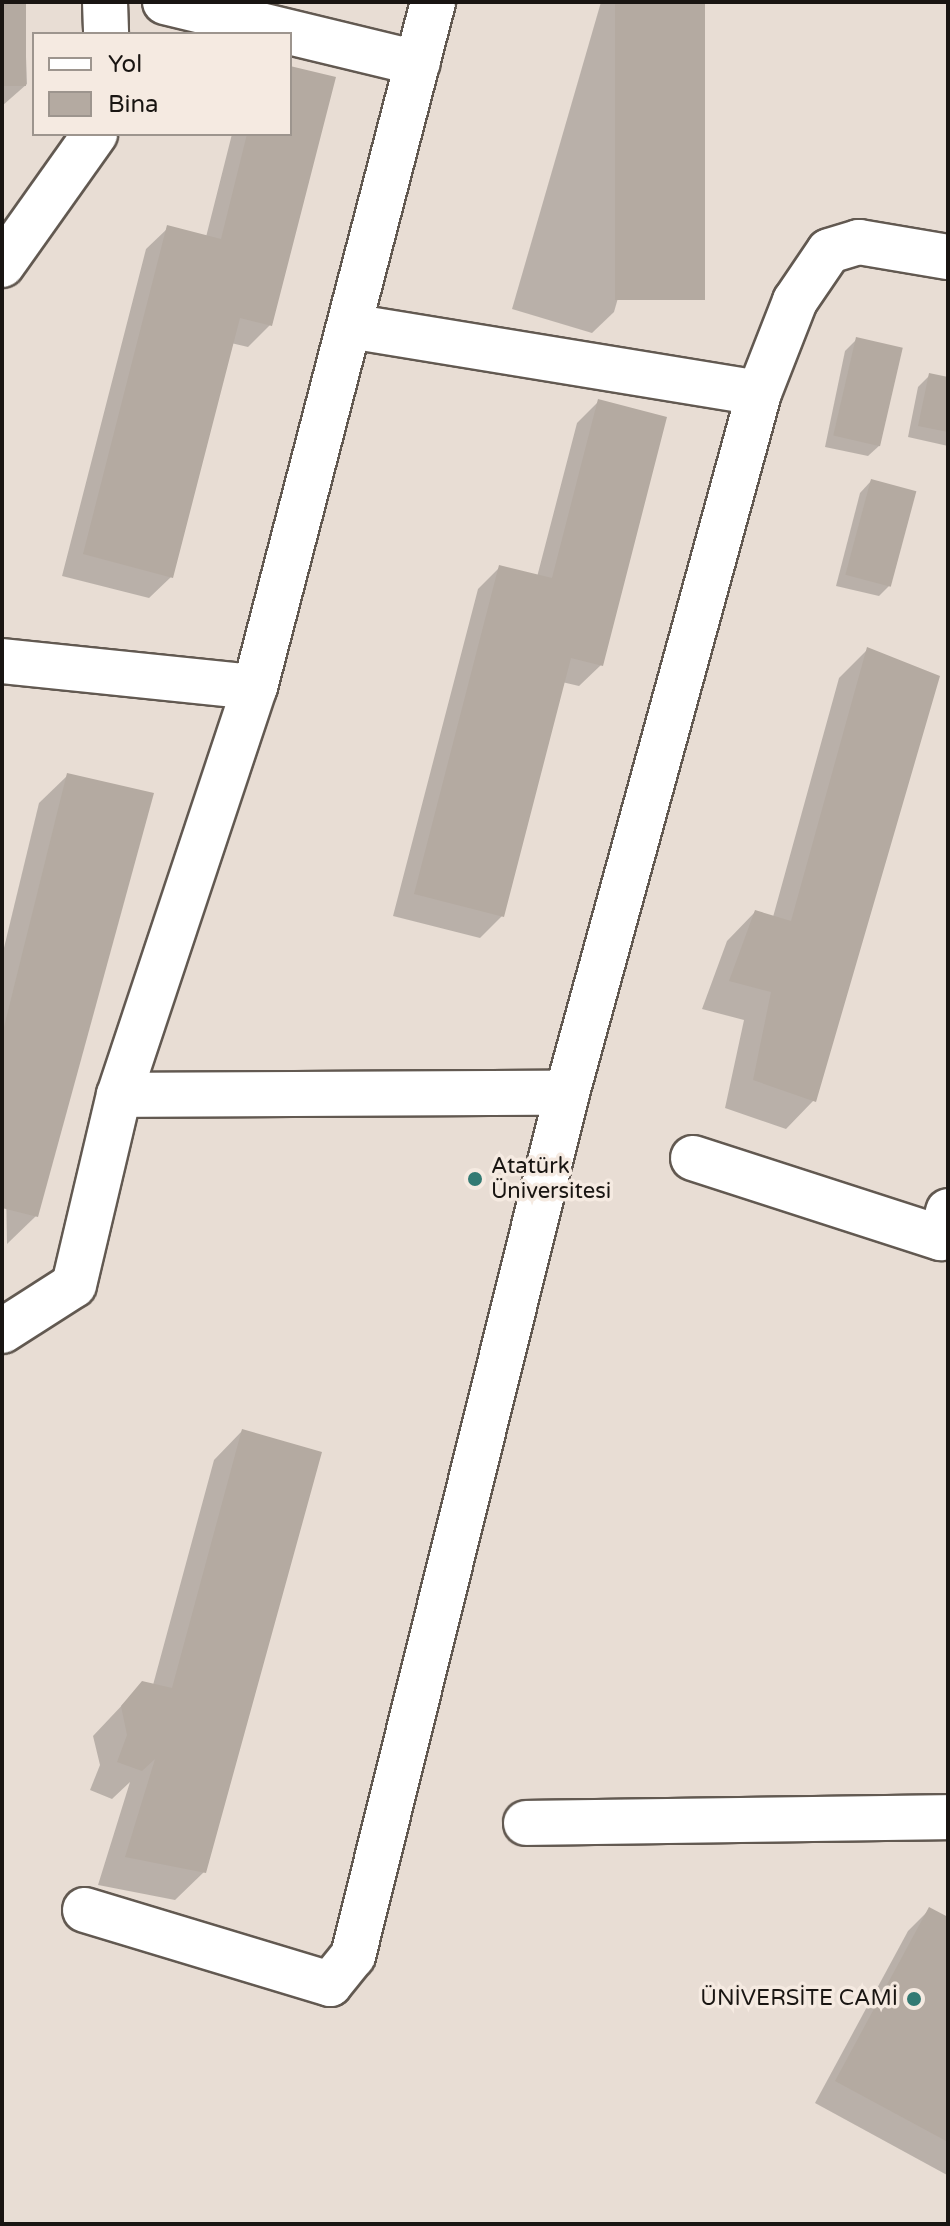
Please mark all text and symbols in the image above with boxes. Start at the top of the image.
legend [32,32,292,136]
text: Yol [108,50,142,79]
text: Bina [108,90,159,119]
place label: Atatürk Üniversitesi [491,1153,611,1204]
marker: Atatürk Üniversitesi [466,1170,484,1188]
place label: ÜNİVERSİTE CAMİ [700,1986,898,2012]
marker: ÜNİVERSİTE CAMİ [905,1990,923,2008]

